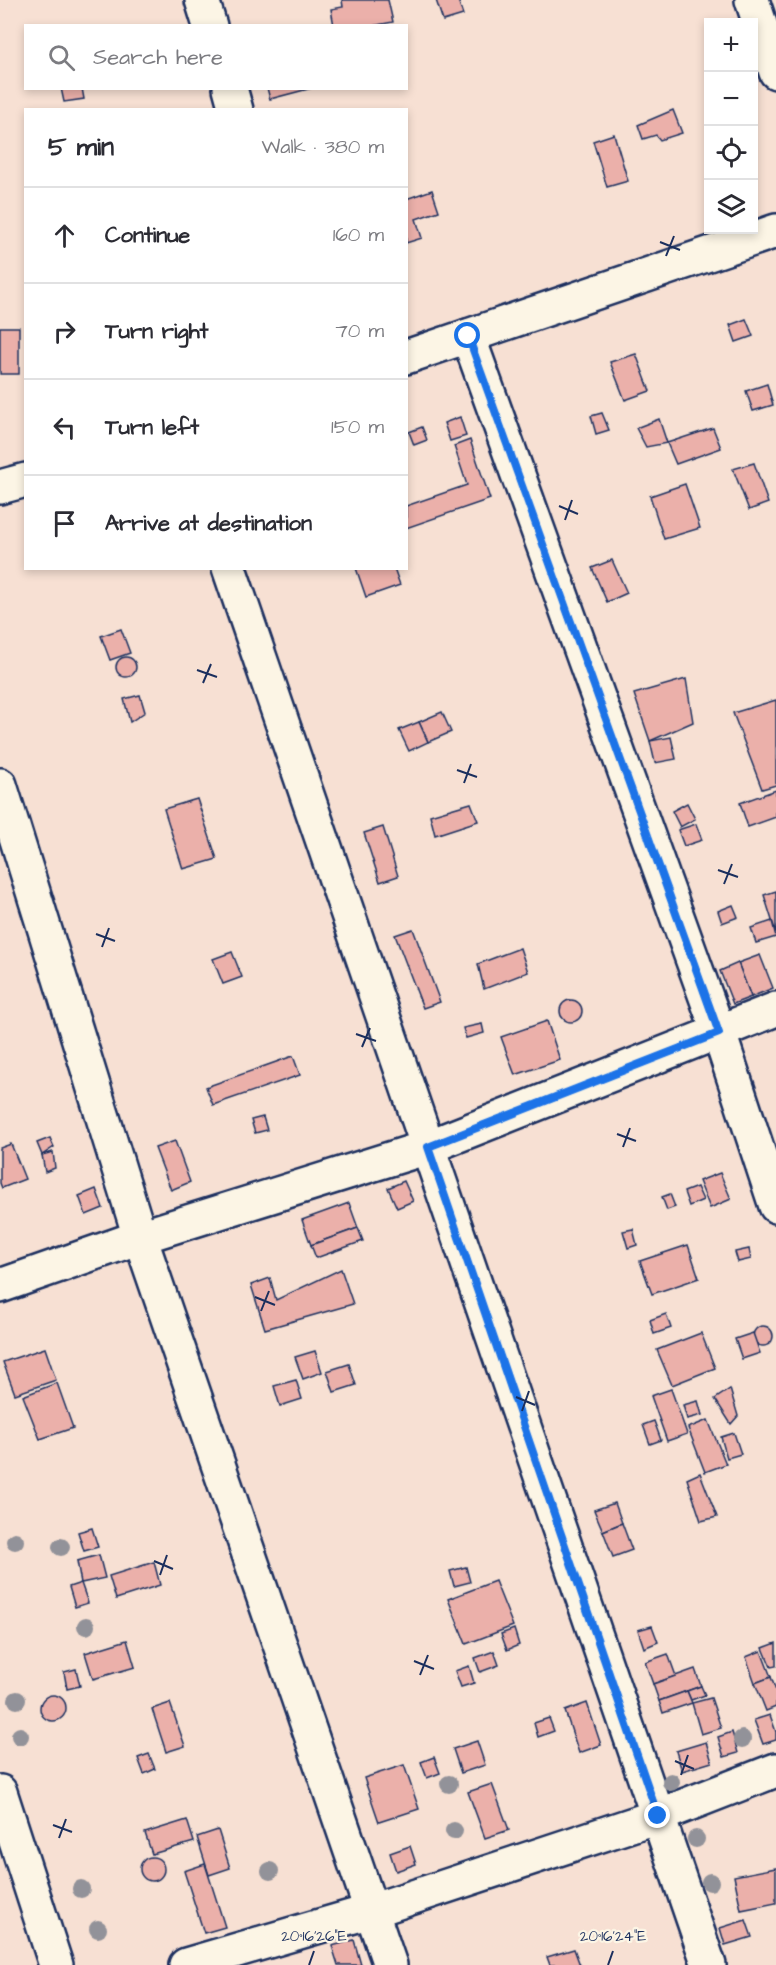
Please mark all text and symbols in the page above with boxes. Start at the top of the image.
map controls [704,18,758,234]
button: + [704,18,758,72]
search box [24,24,408,90]
icon: search [45,41,78,74]
text: Search here [93,42,223,73]
button: − [704,72,758,126]
button: locate [704,126,758,180]
text: 5 min [48,129,114,165]
text: Walk · 380 m [261,133,384,161]
button: layers [704,180,758,234]
icon: ahead [48,219,81,252]
text: Continue [105,220,190,251]
text: 160 m [333,221,384,249]
icon: right [48,315,81,348]
text: Turn right [105,316,208,347]
text: 70 m [336,317,384,345]
route start [454,322,480,348]
icon: left [48,411,81,444]
text: Turn left [105,412,199,443]
text: 150 m [331,413,384,441]
icon: arrive [48,507,81,540]
text: Arrive at destination [105,508,312,539]
route end [644,1802,670,1828]
text: 20°16'26"E [281,1926,347,1947]
text: 20°16'24"E [580,1926,646,1947]

